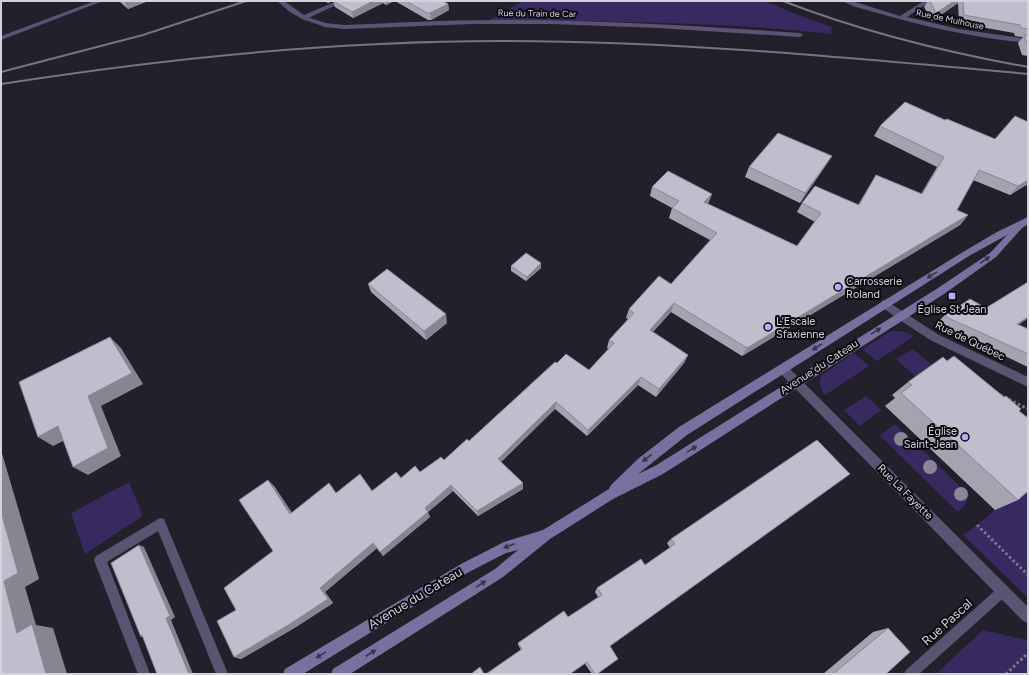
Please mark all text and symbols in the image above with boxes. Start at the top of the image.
street label: Rue de Mulhouse [915,6,985,32]
street label: Rue du Train de Car [498,7,576,19]
one-way arrow [980,256,990,264]
one-way arrow [927,271,938,279]
place label: Carrosserie Roland [846,275,902,301]
marker: Carrosserie Roland [833,282,843,292]
marker: Église St Jean [947,291,957,301]
place label: Église St Jean [918,303,986,316]
place label: L’Escale Sfaxienne [776,315,824,341]
street label: Rue de Québec [933,318,1007,364]
marker: L’Escale Sfaxienne [763,322,773,332]
one-way arrow [871,327,881,335]
street label: Avenue du Cateau [777,337,861,397]
one-way arrow [811,344,823,351]
place label: Église Saint-Jean [904,425,957,451]
marker: Église Saint-Jean [960,432,970,442]
one-way arrow [687,445,697,453]
one-way arrow [642,454,653,463]
street label: Rue La Fayette [875,462,935,522]
one-way arrow [502,544,514,550]
street label: Avenue du Cateau [365,564,465,632]
one-way arrow [476,580,486,588]
street label: Rue Pascal [919,596,975,648]
one-way arrow [366,649,376,657]
one-way arrow [315,652,327,659]

